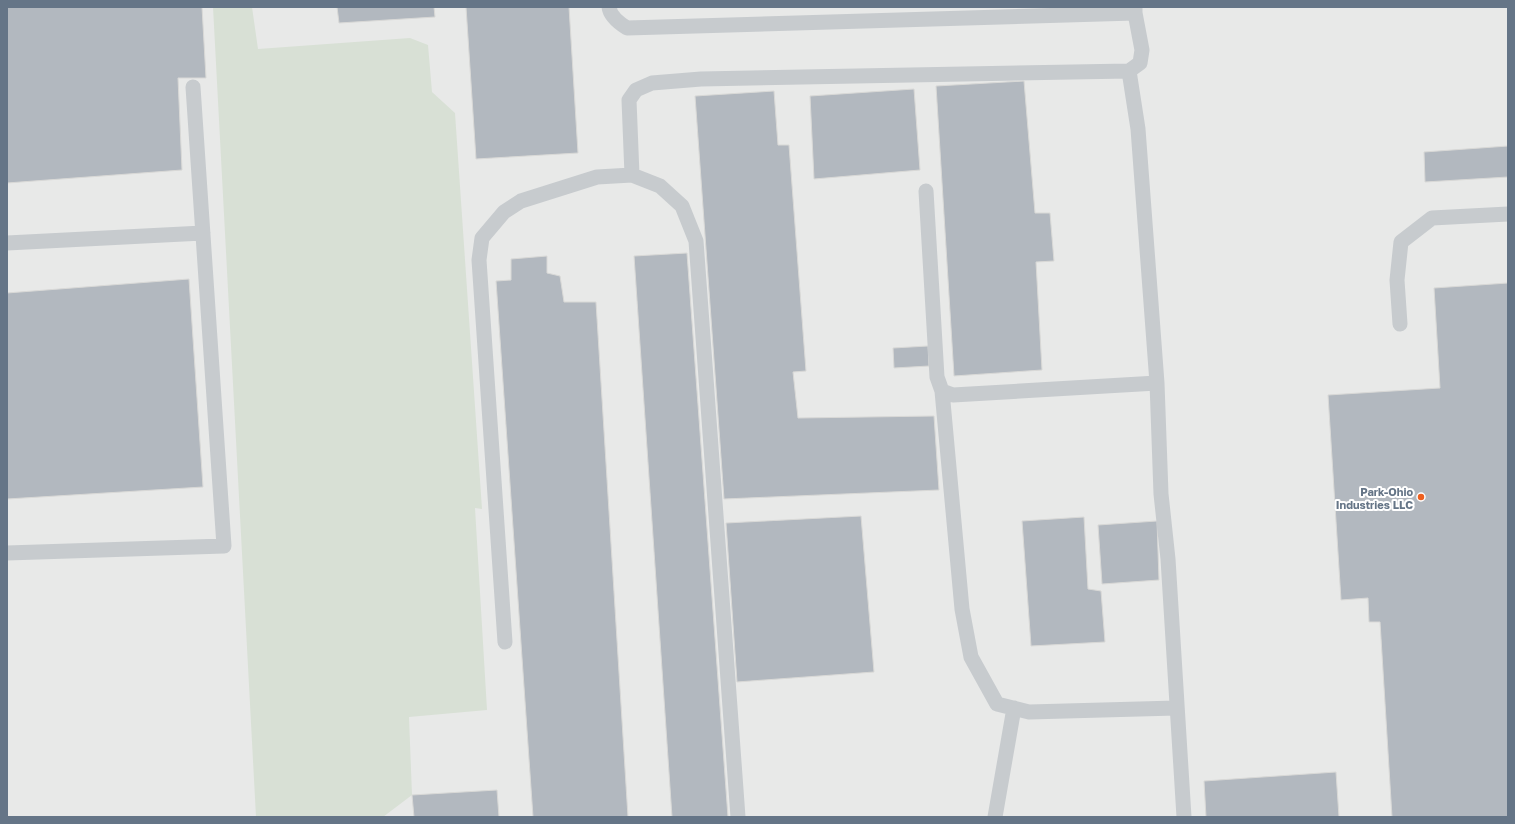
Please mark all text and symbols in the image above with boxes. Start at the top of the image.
place label: Park-Ohio Industries LLC [1336,485,1413,511]
marker: Park-Ohio Industries LLC [1416,492,1426,502]

